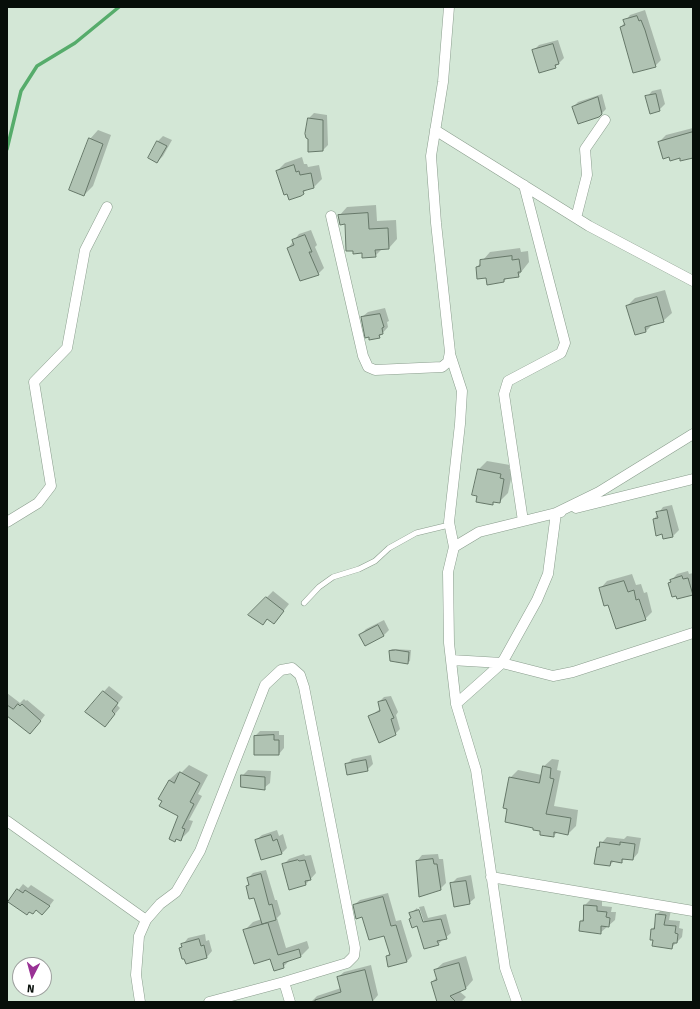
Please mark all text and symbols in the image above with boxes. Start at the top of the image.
north arrow [12,957,52,997]
text: N [26,982,35,995]

